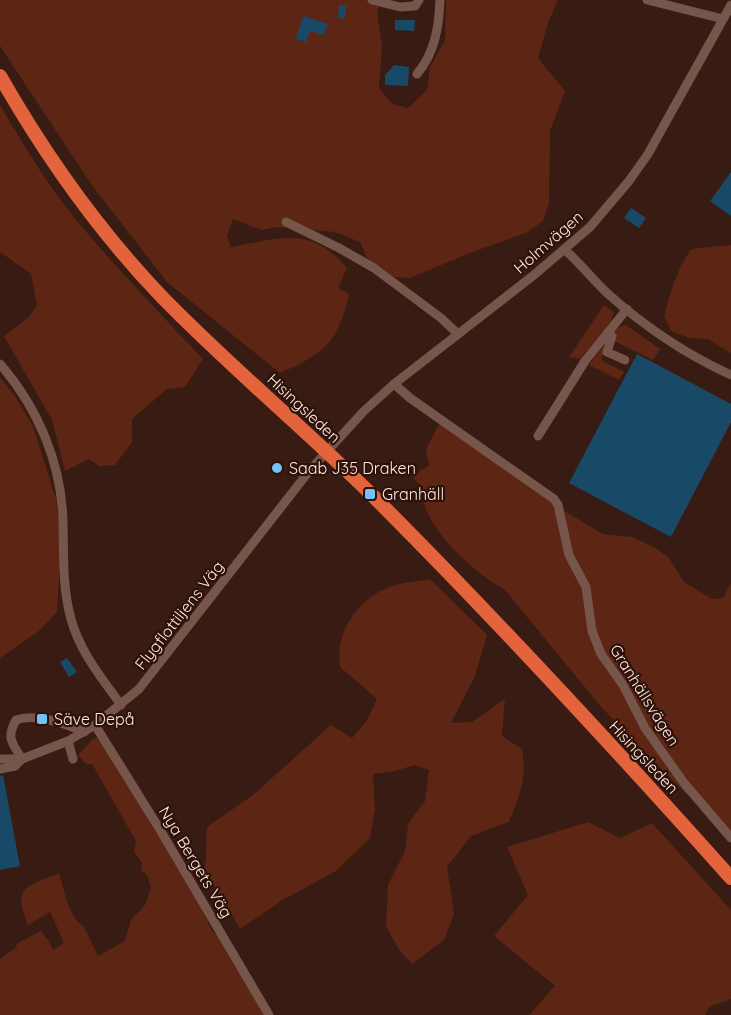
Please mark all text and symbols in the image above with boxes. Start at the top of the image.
street label: Holmvägen [509,206,587,278]
street label: Hisingsleden [263,369,345,447]
place label: Saab J35 Draken [289,458,416,478]
marker: Saab J35 Draken [270,461,284,475]
place label: Granhäll [382,484,444,504]
marker: Granhäll [363,487,377,501]
street label: Flygflottiljens Väg [130,557,228,673]
street label: Granhällsvägen [606,641,684,749]
place label: Säve Depå [54,709,134,729]
marker: Säve Depå [35,712,49,726]
street label: Hisingsleden [605,716,683,798]
street label: Nya Bergets Väg [155,803,237,921]

